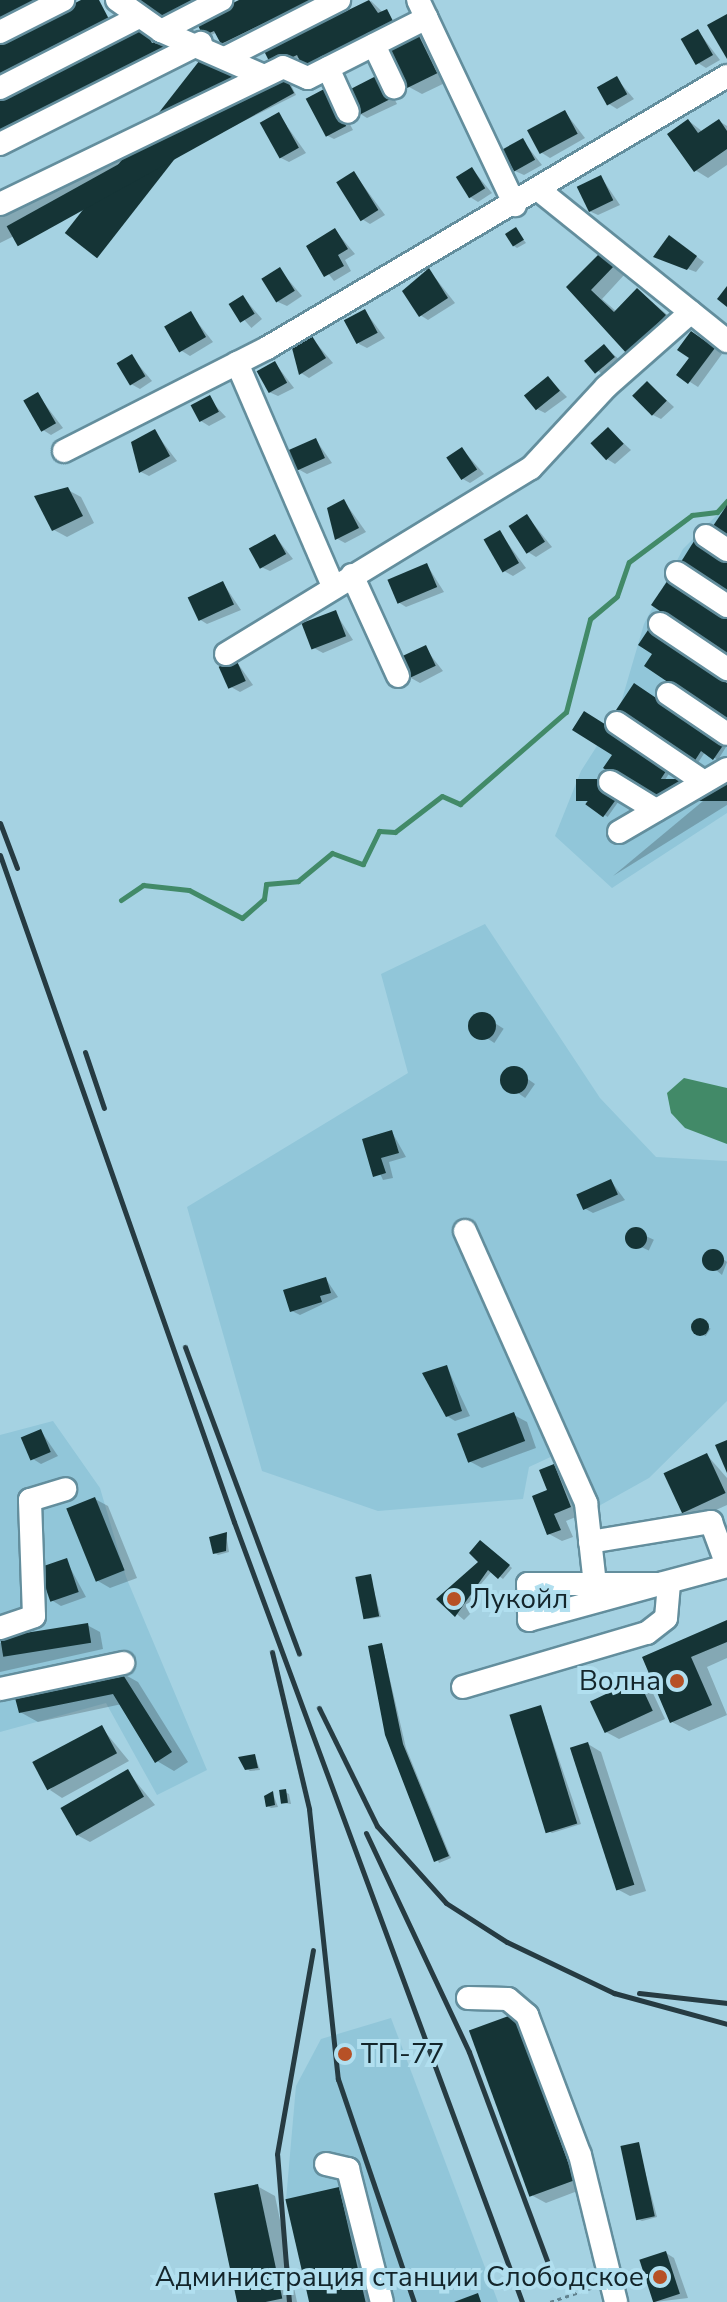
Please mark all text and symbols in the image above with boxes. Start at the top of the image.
place label: Лукойл [470,1582,568,1616]
marker: Лукойл [445,1590,463,1608]
place label: Волна [579,1664,661,1698]
marker: Волна [668,1672,686,1690]
place label: ТП-77 [361,2037,444,2071]
marker: ТП-77 [336,2045,354,2063]
place label: Администрация станции Слободское [155,2260,644,2294]
marker: Администрация станции Слободское [651,2268,669,2286]

